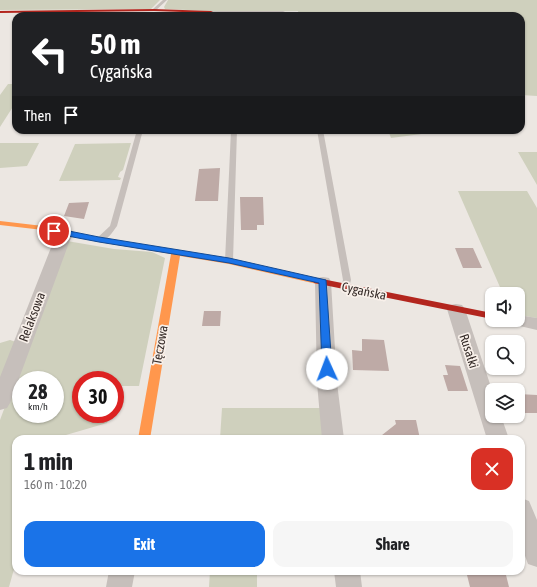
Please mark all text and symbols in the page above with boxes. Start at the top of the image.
icon: left [24,28,76,80]
text: 50 m [90,28,140,60]
text: Cygańska [90,61,153,82]
icon: arrive [60,104,82,126]
text: Then [24,107,52,124]
pin [37,214,71,248]
icon: arrive [43,220,65,242]
street label: Cygańska [340,279,388,303]
map controls [485,287,525,423]
button: sound [485,287,525,327]
street label: Relaksowa [16,290,48,344]
street label: Tęczowa [149,324,171,366]
street label: Rusałki [456,332,482,370]
button: search [485,335,525,375]
position arrow [306,348,348,390]
speed limit sign: 30 [72,371,124,423]
text: 28 [29,380,47,403]
button: layers [485,383,525,423]
text: km/h [28,401,48,412]
text: 1 min [24,448,73,475]
button: close [471,448,513,490]
text: 160 m · 10:20 [24,477,87,492]
button: Exit [24,521,265,567]
button: Share [273,521,513,567]

